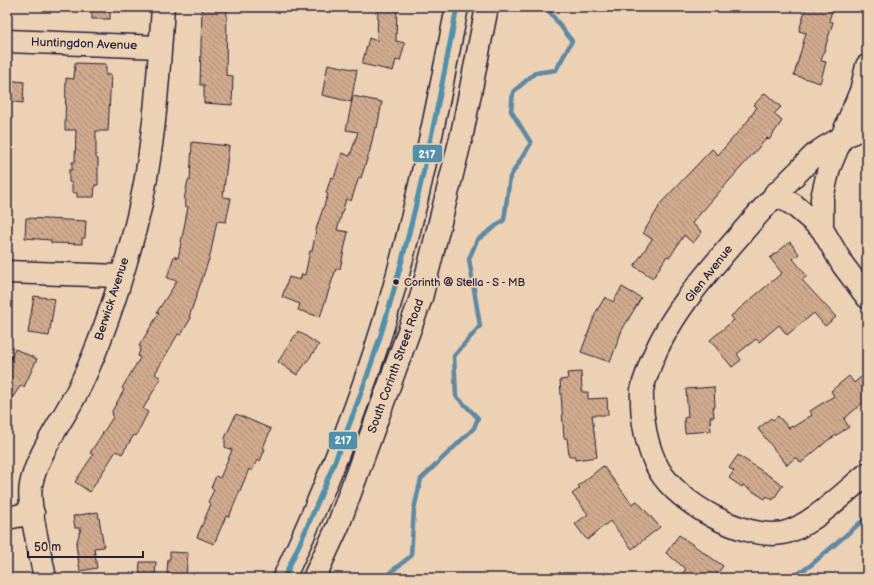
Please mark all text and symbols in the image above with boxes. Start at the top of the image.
street label: Huntingdon Avenue [31,35,137,53]
line badge: 217 [412,144,443,163]
text: 217 [418,148,436,161]
street label: Glen Avenue [682,242,736,306]
street label: Berwick Avenue [92,256,132,342]
place label: Corinth @ Stella - S - MB [404,276,526,289]
marker: Corinth @ Stella - S - MB [391,277,401,287]
street label: South Corinth Street Road [365,297,427,435]
line badge: 217 [328,431,358,450]
text: 217 [334,434,352,447]
scale bar [28,533,143,559]
text: 50 m [34,540,61,555]

